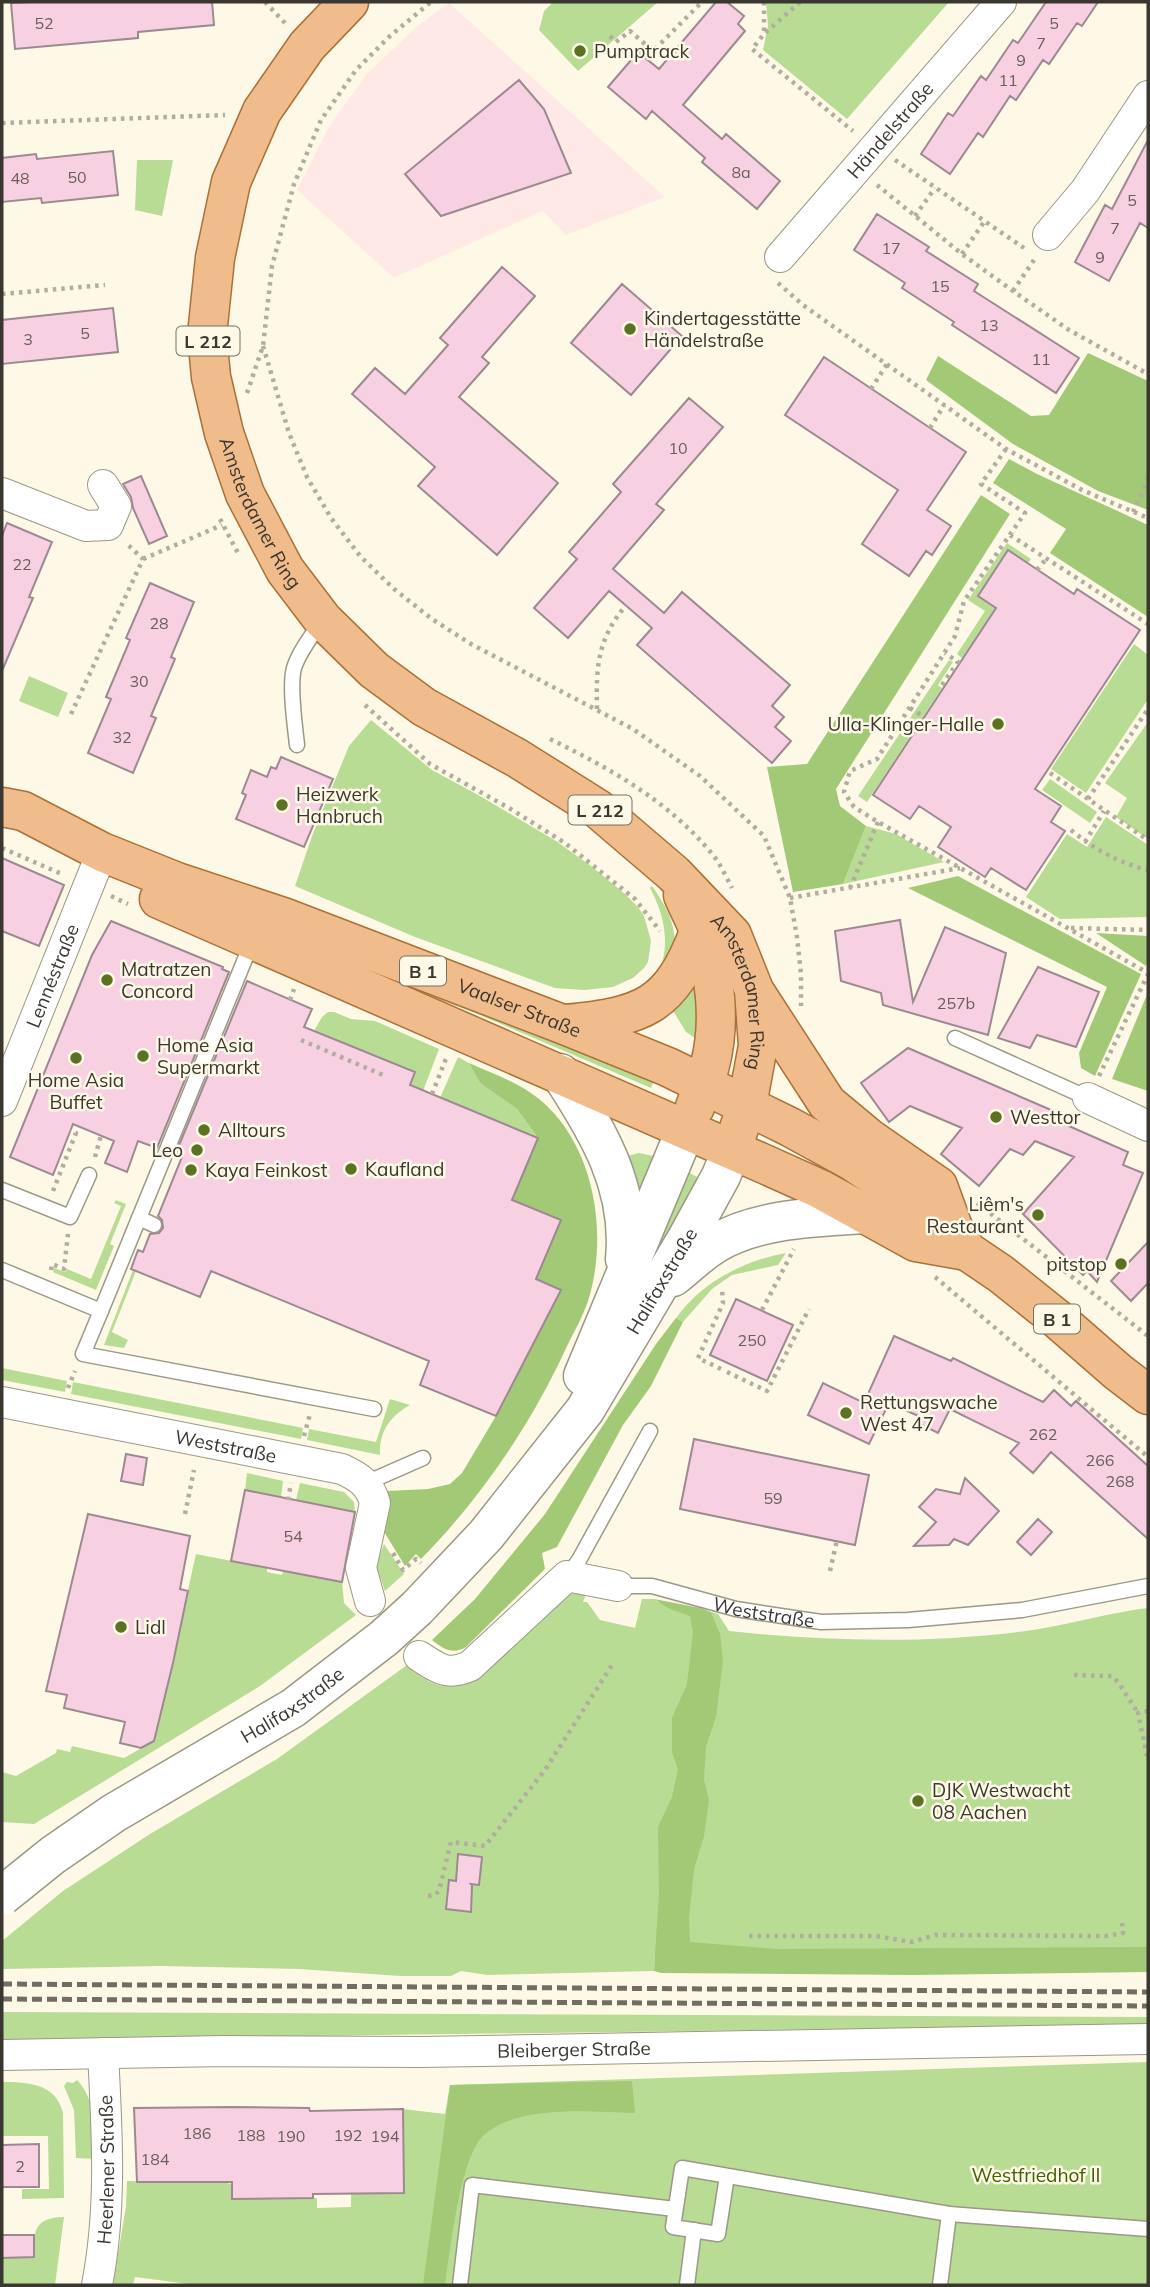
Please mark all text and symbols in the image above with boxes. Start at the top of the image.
house number: 52 [34,13,54,33]
house number: 5 [1049,13,1059,33]
house number: 7 [1036,33,1046,53]
place label: Pumptrack [594,39,689,63]
marker: Pumptrack [572,43,588,59]
house number: 9 [1016,50,1026,70]
house number: 11 [998,70,1018,90]
street label: Händelstraße [842,77,938,183]
house number: 8a [731,162,751,182]
house number: 50 [67,167,87,187]
house number: 48 [10,168,30,188]
house number: 5 [1127,190,1137,210]
house number: 7 [1110,218,1120,238]
house number: 17 [881,238,901,258]
house number: 9 [1095,247,1105,267]
house number: 15 [930,276,950,296]
place label: Kindertagesstätte Händelstraße [644,306,801,352]
house number: 13 [979,315,999,335]
marker: Kindertagesstätte Händelstraße [622,321,638,337]
house number: 5 [80,323,90,343]
road number: L 212 [176,326,240,356]
house number: 3 [23,329,33,349]
house number: 11 [1031,349,1051,369]
street label: Amsterdamer Ring [214,434,307,593]
house number: 10 [668,438,688,458]
house number: 22 [12,554,32,574]
house number: 28 [149,613,169,633]
house number: 30 [129,671,149,691]
place label: Ulla-Klinger-Halle [828,712,984,736]
marker: Ulla-Klinger-Halle [990,716,1006,732]
house number: 32 [112,727,132,747]
place label: Heizwerk Hanbruch [296,782,383,828]
road number: L 212 [568,796,632,824]
marker: Heizwerk Hanbruch [274,797,290,813]
street label: Amsterdamer Ring [706,908,770,1072]
street label: Lennéstraße [21,920,84,1031]
road number: B 1 [400,956,446,986]
place label: Matratzen Concord [121,957,211,1003]
marker: Matratzen Concord [99,972,115,988]
street label: Vaalser Straße [454,973,585,1042]
house number: 257b [937,993,975,1013]
place label: Home Asia Supermarkt [157,1033,260,1079]
marker: Home Asia Supermarkt [135,1048,151,1064]
marker: Home Asia Buffet [68,1050,84,1066]
place label: Home Asia Buffet [28,1068,124,1114]
place label: Westtor [1010,1105,1080,1129]
marker: Westtor [988,1109,1004,1125]
place label: Alltours [218,1118,286,1142]
marker: Alltours [196,1122,212,1138]
place label: Leo [152,1138,183,1162]
marker: Leo [189,1142,205,1158]
place label: Kaufland [365,1157,444,1181]
place label: Kaya Feinkost [205,1158,328,1182]
marker: Kaufland [343,1161,359,1177]
marker: Kaya Feinkost [183,1162,199,1178]
place label: Liêm's Restaurant [926,1192,1024,1238]
marker: Liêm's Restaurant [1030,1207,1046,1223]
street label: Halifaxstraße [621,1224,702,1338]
place label: pitstop [1046,1252,1107,1276]
marker: pitstop [1113,1256,1129,1272]
road number: B 1 [1034,1304,1080,1334]
house number: 250 [738,1330,766,1350]
place label: Rettungswache West 47 [860,1390,998,1436]
marker: Rettungswache West 47 [838,1405,854,1421]
street label: Weststraße [173,1424,279,1468]
house number: 262 [1029,1424,1057,1444]
house number: 266 [1086,1450,1114,1470]
house number: 268 [1106,1471,1134,1491]
house number: 59 [763,1488,783,1508]
house number: 54 [283,1526,303,1546]
street label: Weststraße [710,1591,816,1633]
place label: Lidl [135,1615,166,1639]
marker: Lidl [113,1619,129,1635]
street label: Halifaxstraße [236,1661,348,1748]
place label: DJK Westwacht 08 Aachen [932,1778,1071,1824]
marker: DJK Westwacht 08 Aachen [910,1793,926,1809]
street label: Bleiberger Straße [497,2036,651,2063]
street label: Heerlener Straße [91,2094,119,2245]
house number: 186 [183,2123,211,2143]
house number: 188 [237,2125,265,2145]
house number: 192 [334,2125,362,2145]
house number: 190 [277,2126,305,2146]
house number: 194 [371,2126,400,2146]
house number: 184 [141,2149,170,2169]
house number: 2 [15,2156,25,2176]
park label: Westfriedhof II [971,2163,1101,2187]

